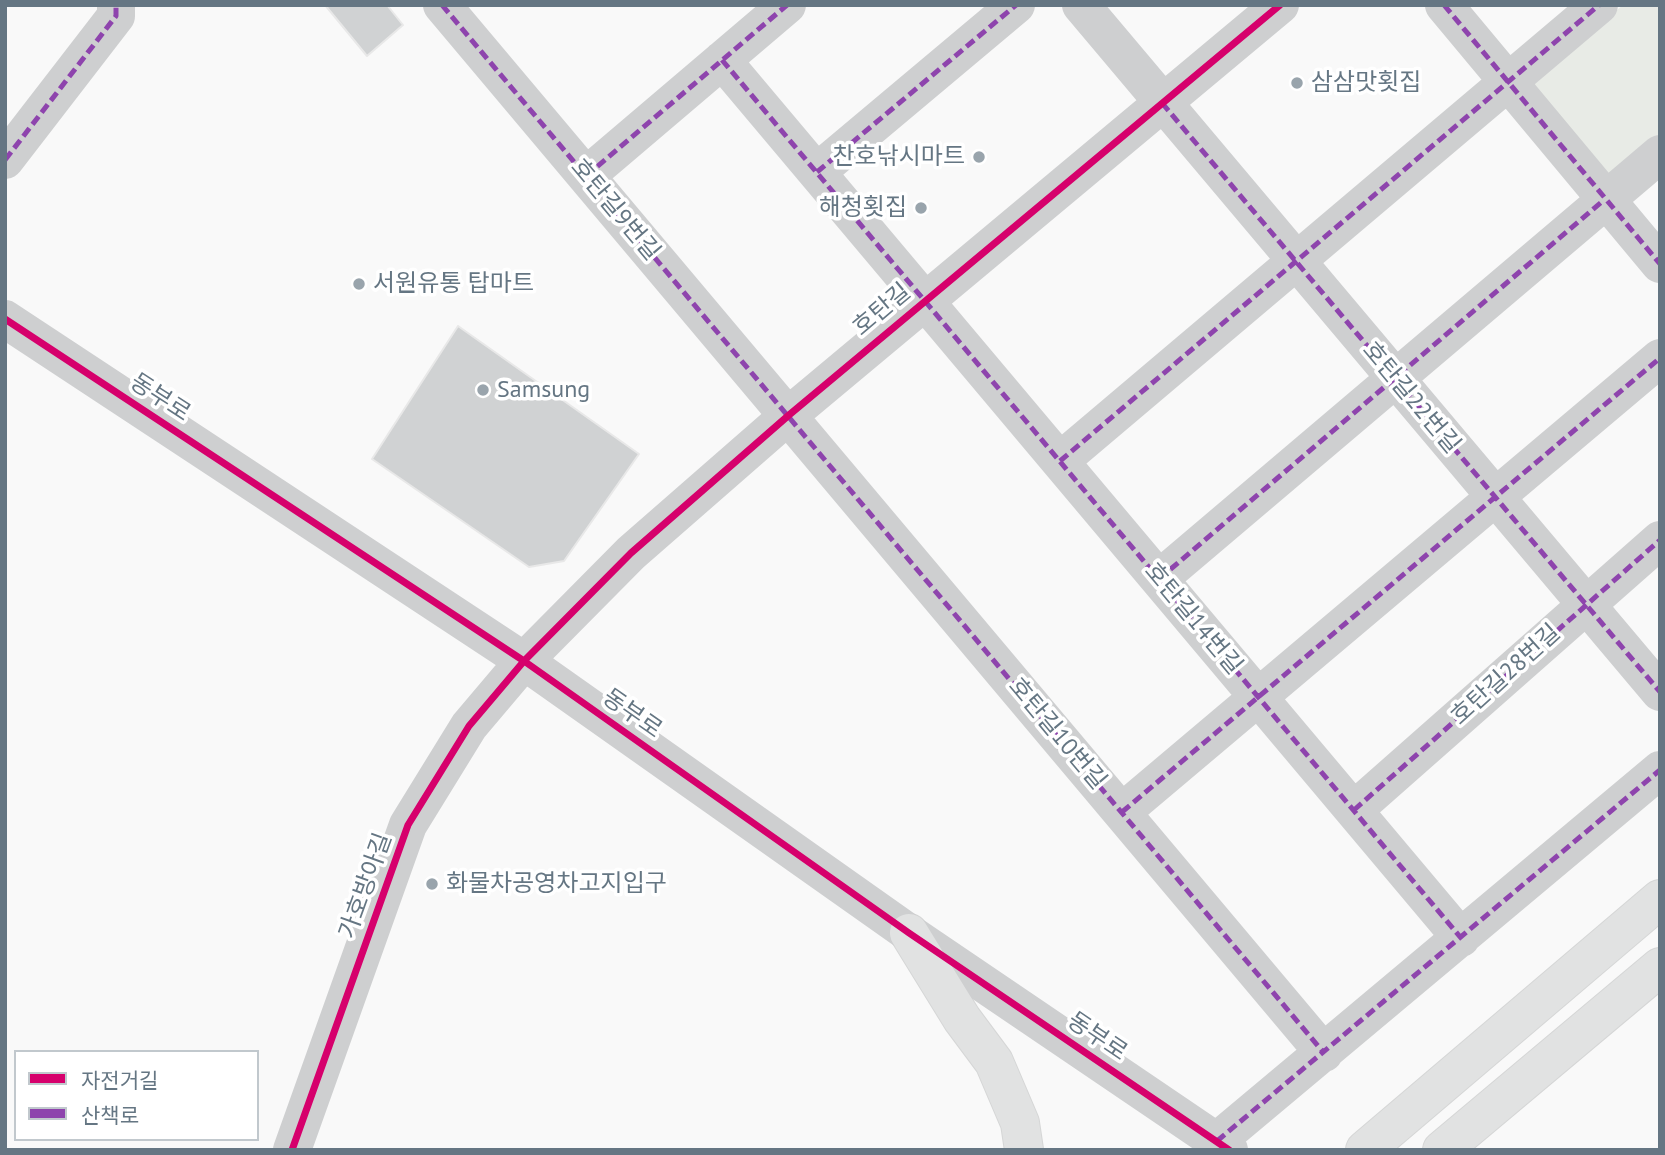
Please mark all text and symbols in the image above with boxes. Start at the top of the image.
place label: 삼삼맛횟집 [1311,69,1421,97]
marker: 삼삼맛횟집 [1289,75,1305,91]
place label: 찬호낚시마트 [833,143,965,171]
marker: 찬호낚시마트 [971,149,987,165]
street label: 호탄길9번길 [564,153,666,267]
place label: 해청횟집 [819,194,907,222]
marker: 해청횟집 [913,200,929,216]
place label: 서원유통 탑마트 [373,270,534,298]
marker: 서원유통 탑마트 [351,276,367,292]
street label: 호탄길 [847,278,917,342]
street label: 호탄길22번길 [1356,336,1466,460]
street label: 동부로 [124,368,196,428]
place label: Samsung [497,376,590,404]
marker: Samsung [475,382,491,398]
street label: 호탄길14번길 [1138,557,1248,681]
street label: 호탄길28번길 [1446,619,1566,731]
street label: 호탄길10번길 [1002,672,1112,796]
street label: 동부로 [597,683,667,745]
street label: 가호방아길 [334,829,398,943]
place label: 화물차공영차고지입구 [446,870,667,898]
marker: 화물차공영차고지입구 [424,876,440,892]
street label: 동부로 [1061,1007,1133,1067]
legend [14,1050,259,1141]
text: 자전거길 [81,1067,158,1094]
text: 산책로 [81,1102,139,1129]

